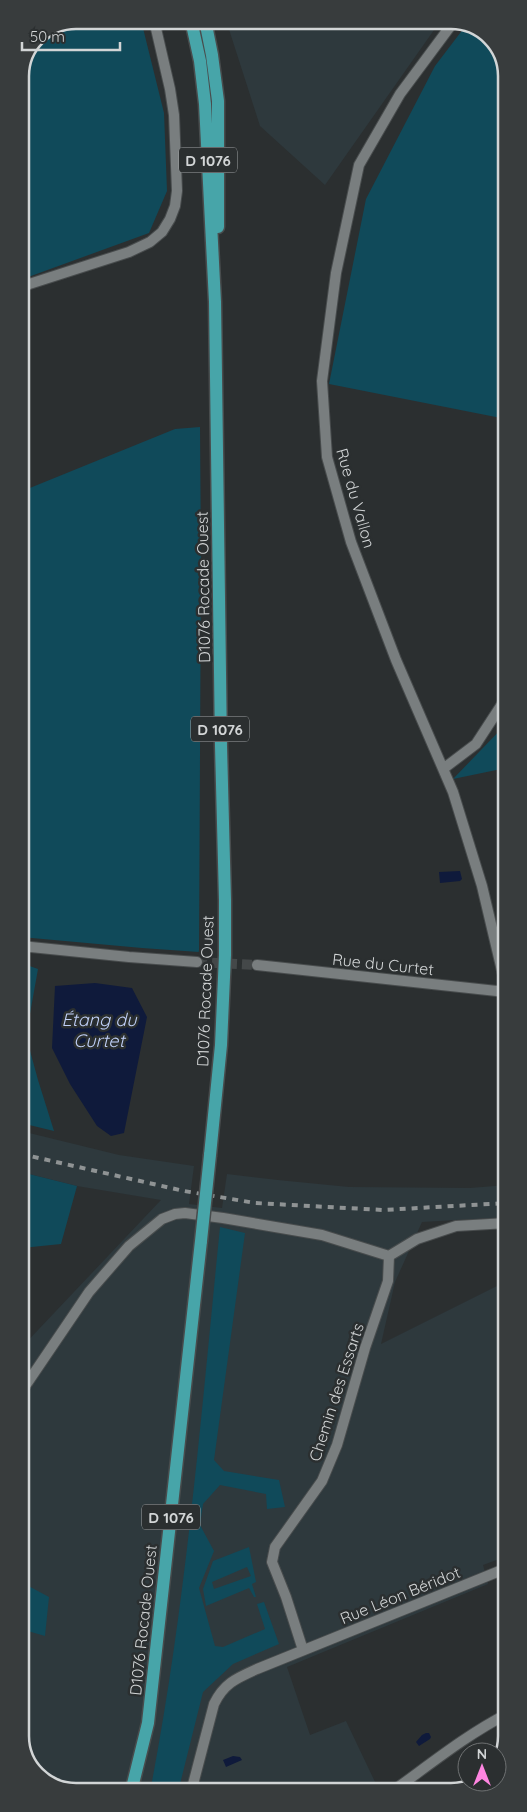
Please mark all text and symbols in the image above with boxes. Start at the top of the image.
scale bar [22,20,120,52]
text: 50 m [30,27,65,46]
road number: D 1076 [179,148,237,172]
street label: Rue du Vallon [332,446,380,550]
street label: D1076 Rocade Ouest [192,511,214,663]
road number: D 1076 [191,716,249,742]
street label: D1076 Rocade Ouest [192,915,218,1067]
street label: Rue du Curtet [331,949,435,979]
water label: Étang du Curtet [61,1008,138,1052]
street label: Chemin des Essarts [304,1320,368,1464]
road number: D 1076 [142,1504,200,1530]
street label: D1076 Rocade Ouest [125,1544,161,1696]
street label: Rue Léon Béridot [337,1562,463,1628]
north arrow [457,1742,507,1792]
text: N [477,1745,487,1763]

